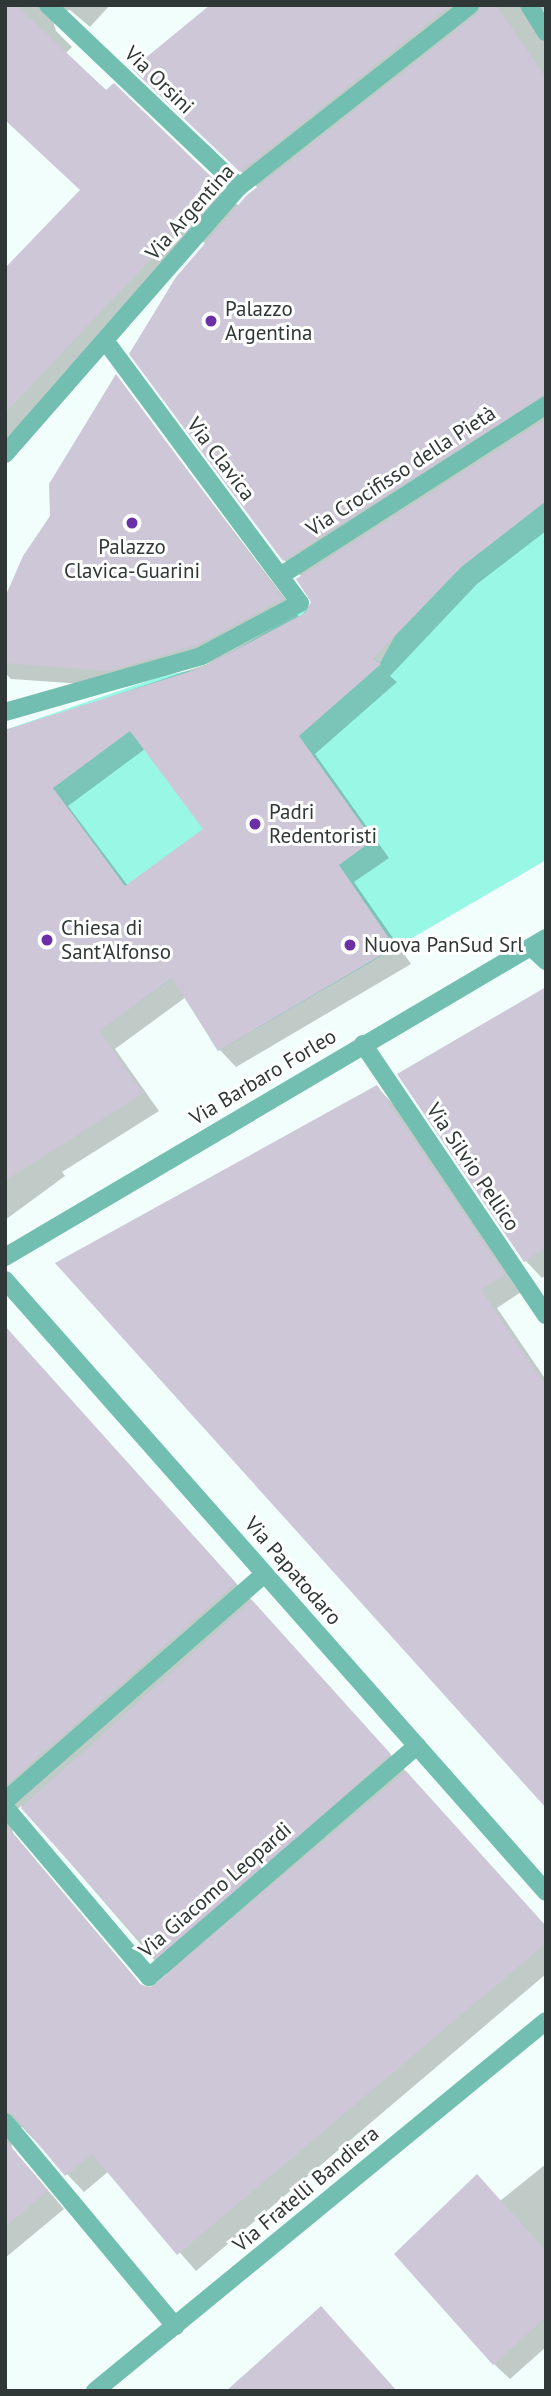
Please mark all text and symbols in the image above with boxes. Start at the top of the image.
street label: Via Orsini [119,41,199,119]
street label: Via Argentina [140,159,240,265]
place label: Palazzo Argentina [225,296,313,346]
marker: Palazzo Argentina [203,313,219,329]
street label: Via Crocifisso della Pietà [302,400,500,542]
street label: Via Clavica [182,412,260,506]
marker: Palazzo Clavica-Guarini [124,515,140,531]
place label: Palazzo Clavica-Guarini [64,534,200,584]
place label: Padri Redentoristi [269,799,377,849]
marker: Padri Redentoristi [247,816,263,832]
place label: Chiesa di Sant'Alfonso [61,915,171,965]
marker: Chiesa di Sant'Alfonso [39,932,55,948]
place label: Nuova PanSud Srl [364,932,523,958]
marker: Nuova PanSud Srl [342,937,358,953]
street label: Via Barbaro Forleo [185,1023,341,1131]
street label: Via Silvio Pellico [421,1098,525,1236]
street label: Via Papatodaro [239,1512,347,1630]
street label: Via Giacomo Leopardi [134,1817,296,1963]
street label: Via Fratelli Bandiera [228,2121,384,2257]

